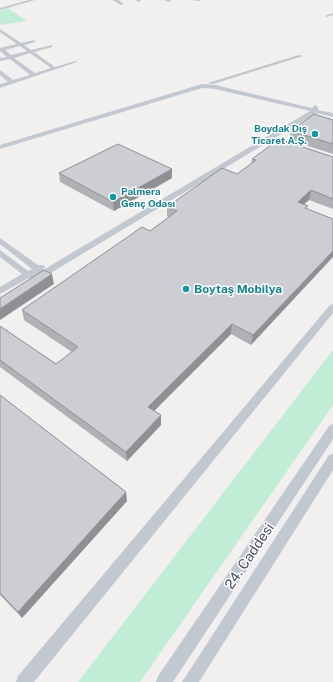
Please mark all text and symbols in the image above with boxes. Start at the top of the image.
place label: Boydak Dış Ticaret A.Ş. [251,122,307,146]
marker: Boydak Dış Ticaret A.Ş. [310,129,320,139]
place label: Palmera Genç Odası [121,185,175,209]
marker: Palmera Genç Odası [108,192,118,202]
place label: Boytaş Mobilya [194,282,282,296]
marker: Boytaş Mobilya [181,284,191,294]
street label: 24. Caddesi [221,520,277,592]

